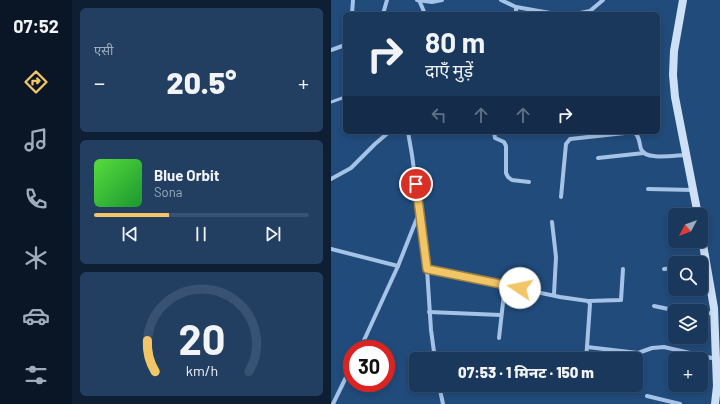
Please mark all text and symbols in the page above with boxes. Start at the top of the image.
text: 07:52 [13,15,59,37]
text: 80 m [425,25,485,59]
icon: right [359,28,411,80]
text: एसी [94,42,113,58]
text: दाएँ मुड़ें [425,59,473,81]
text: 20.5° [167,64,236,100]
icon: directions [22,68,50,96]
text: − [94,69,105,95]
text: + [298,69,309,95]
icon: left [428,104,450,126]
icon: ahead [470,104,492,126]
icon: ahead [512,104,534,126]
icon: right [554,104,576,126]
icon: music [22,126,50,154]
text: Blue Orbit [154,166,219,184]
pin [399,167,433,201]
icon: arrive [405,173,427,195]
text: Sona [154,184,182,200]
icon: phone [22,185,50,213]
north arrow [668,208,708,248]
map controls [668,208,708,392]
icon: previous [119,223,141,245]
icon: pause [190,223,212,245]
icon: next [262,223,284,245]
icon: climate [22,244,50,272]
button: search [668,256,708,296]
position arrow [499,267,541,309]
icon: car [22,302,50,330]
button: layers [668,304,708,344]
text: 20 [178,313,225,363]
speed limit sign: 30 [343,340,395,392]
button: + [668,352,708,392]
icon: filters [22,361,50,389]
text: km/h [185,362,218,379]
text: 07:53 · 1 मिनट · 150 m [458,363,594,381]

